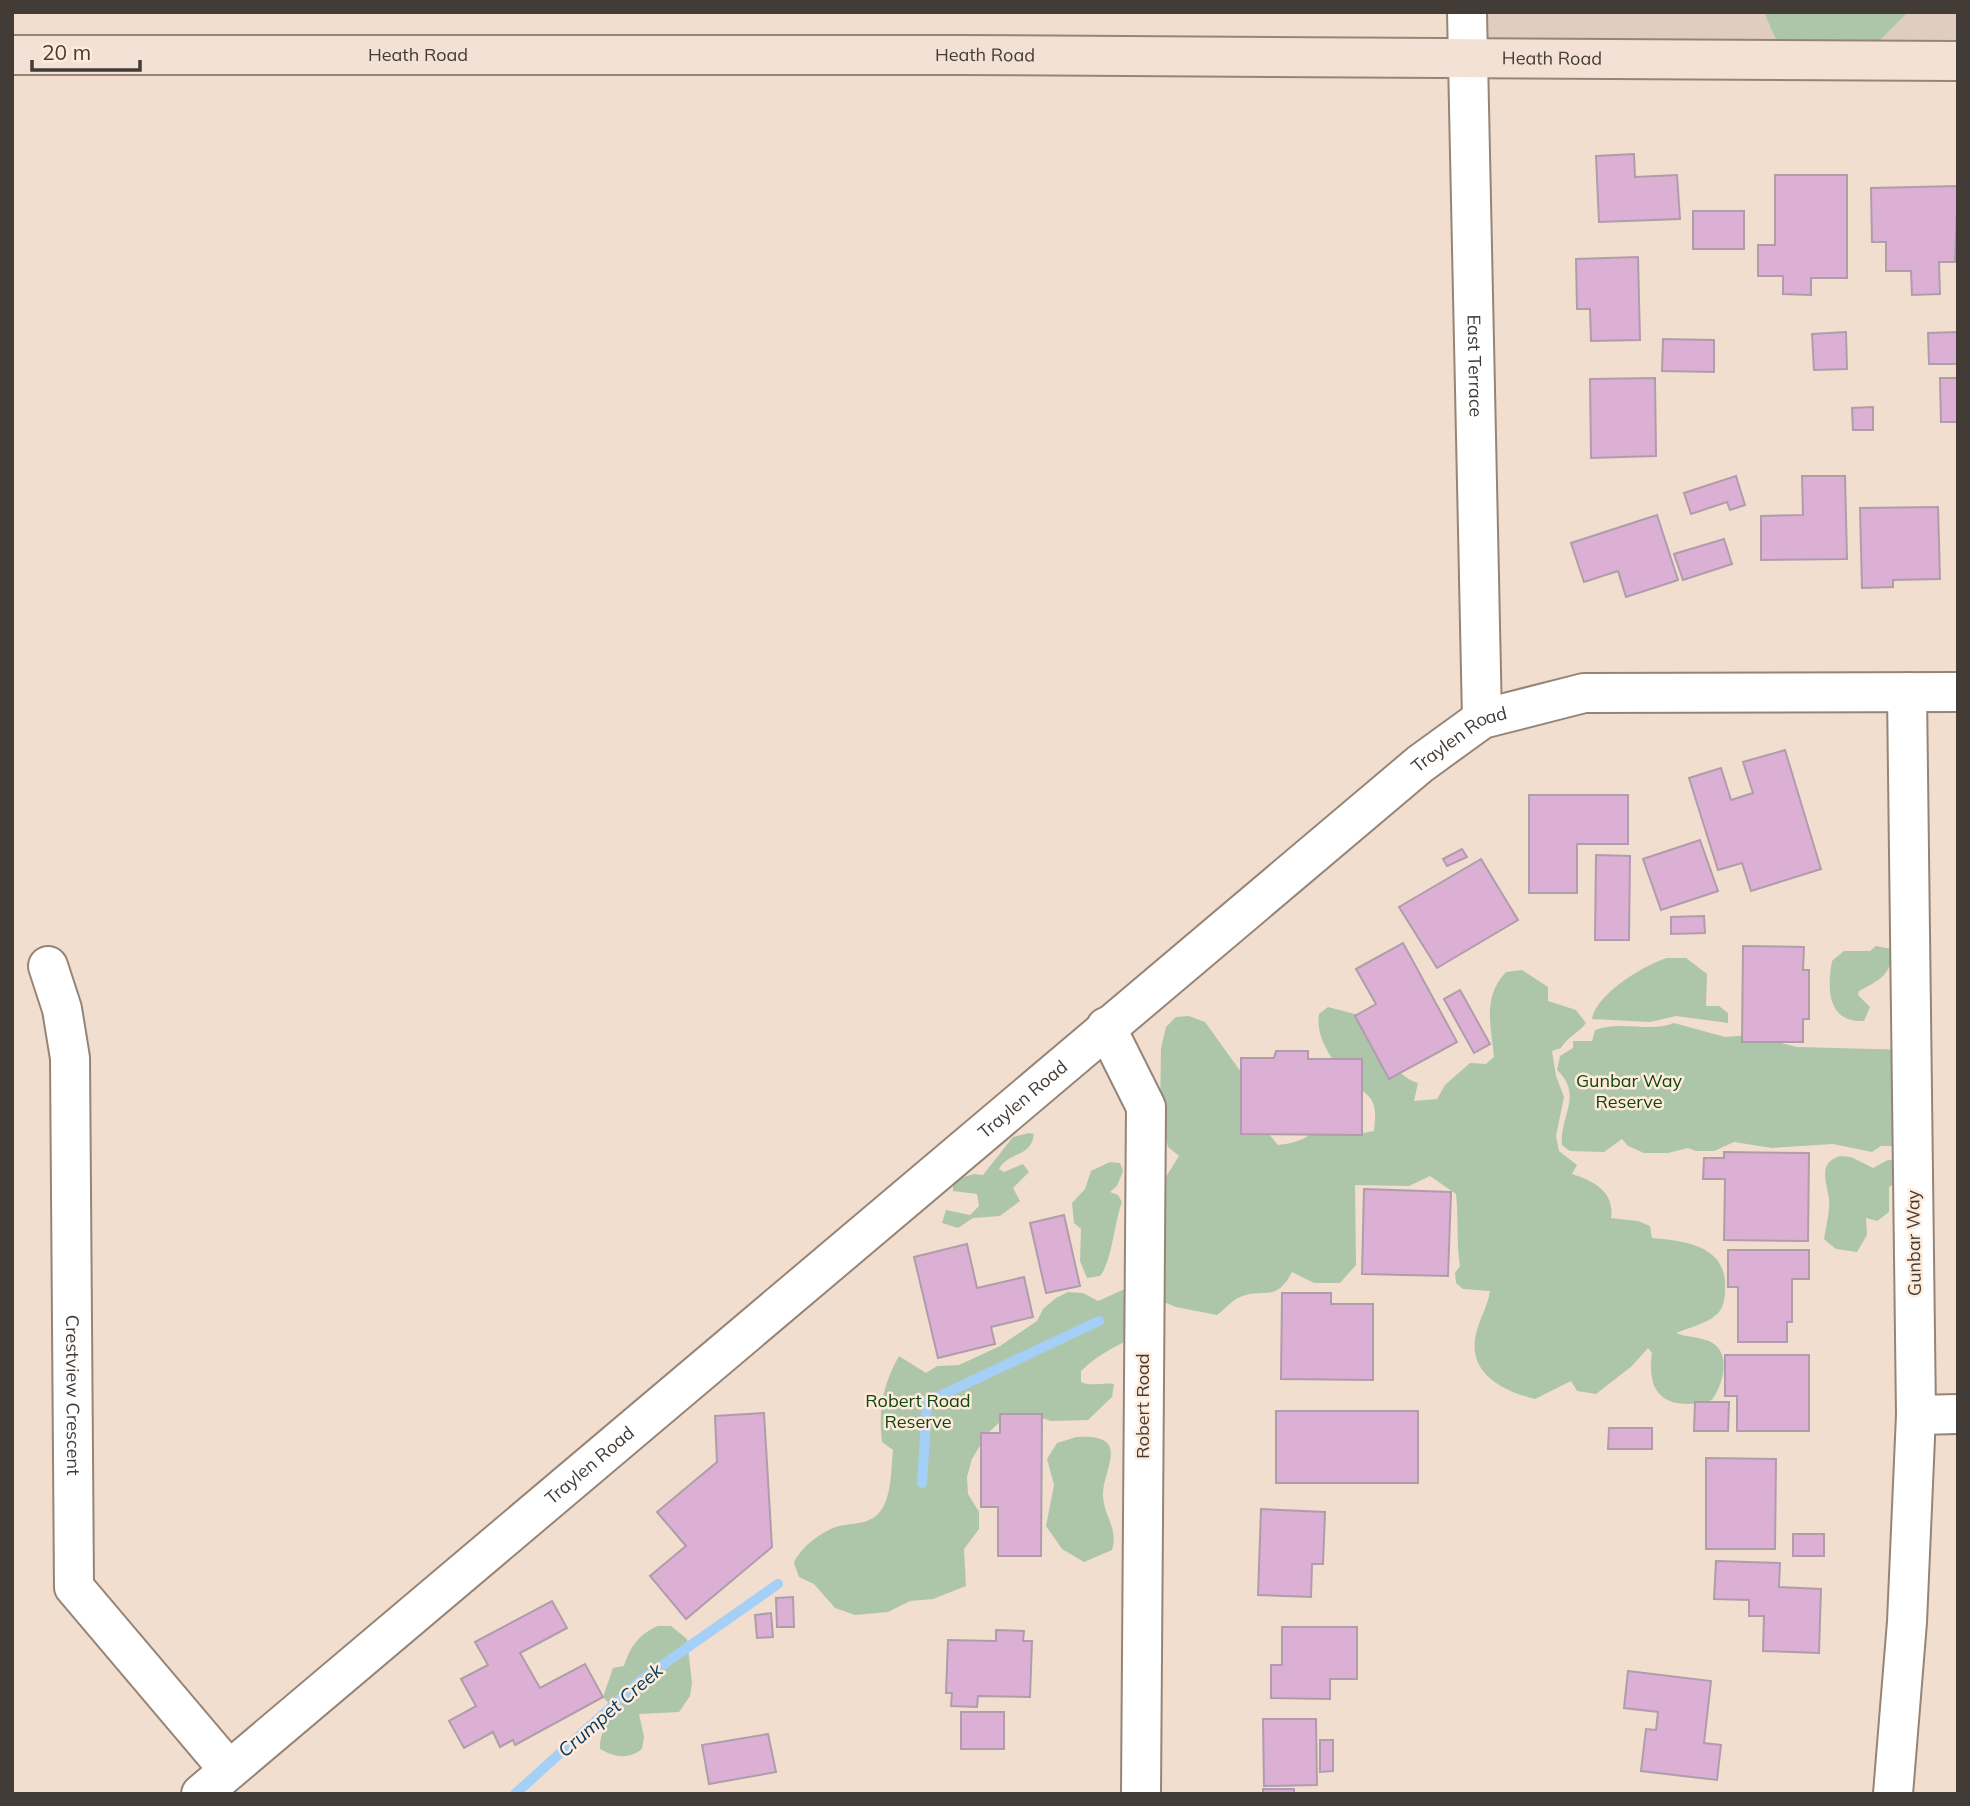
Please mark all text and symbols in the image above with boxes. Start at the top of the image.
scale bar [32,28,140,72]
text: 20 m [42,39,91,65]
street label: Heath Road [368,43,468,66]
street label: Heath Road [935,43,1035,66]
street label: Heath Road [1502,46,1602,70]
street label: East Terrace [1462,314,1488,418]
street label: Traylen Road [1406,701,1509,777]
street label: Traylen Road [973,1055,1072,1143]
park label: Gunbar Way Reserve [1576,1069,1683,1113]
street label: Gunbar Way [1901,1189,1926,1296]
street label: Crestview Crescent [61,1315,85,1475]
street label: Robert Road [1131,1353,1154,1459]
park label: Robert Road Reserve [865,1389,971,1433]
street label: Traylen Road [540,1421,639,1509]
water label: Crumpet Creek [553,1657,668,1762]

